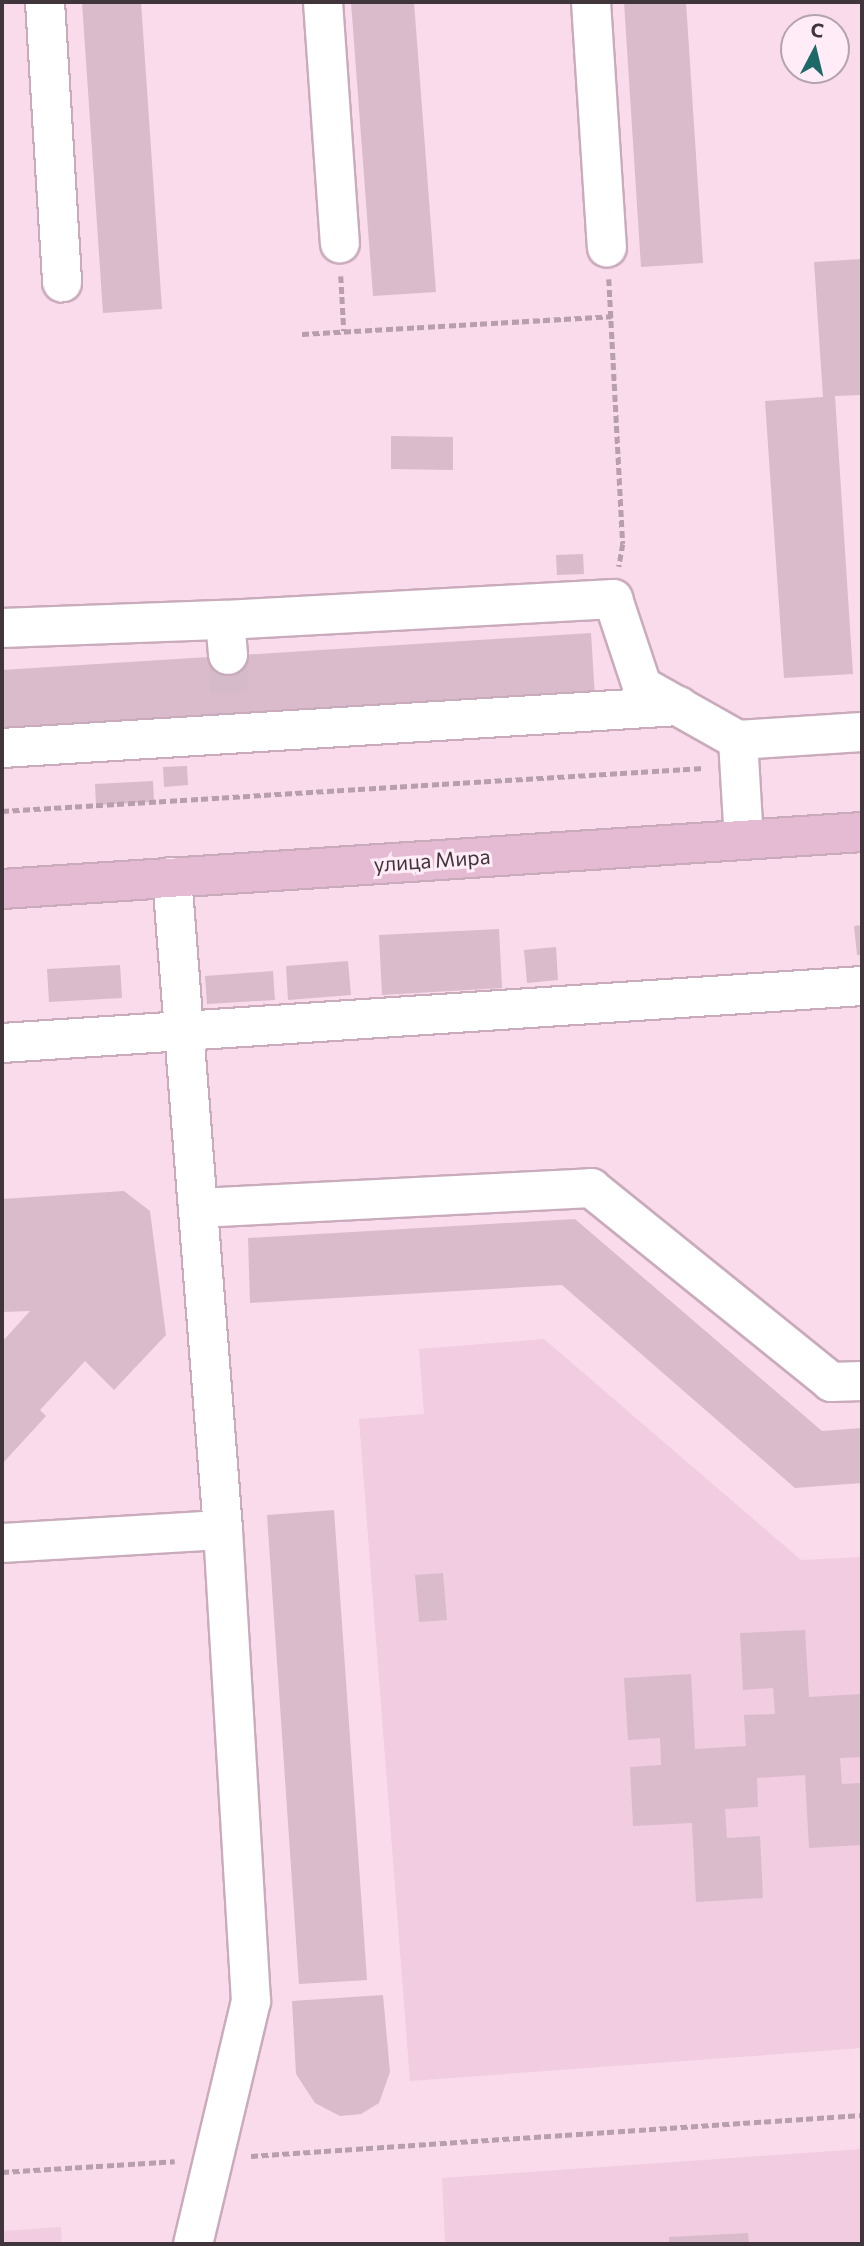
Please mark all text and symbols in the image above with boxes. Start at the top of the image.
north arrow [780,14,850,84]
text: С [810,17,825,42]
street label: улица Мира [373,843,491,877]

